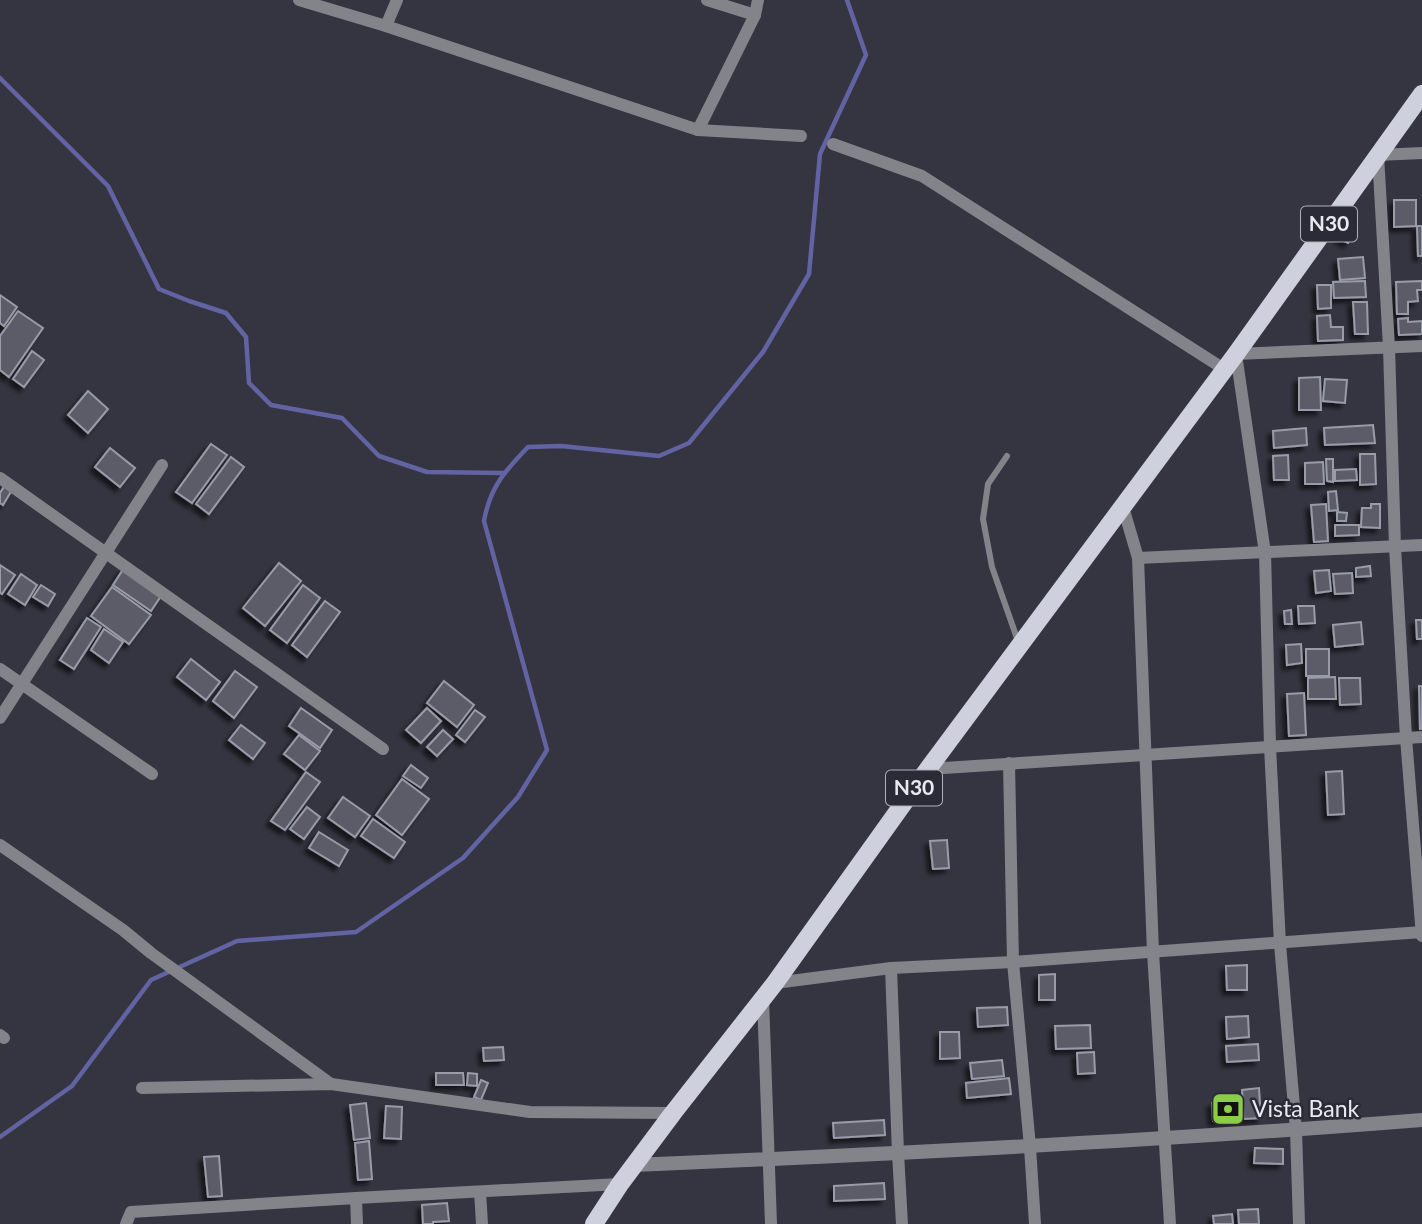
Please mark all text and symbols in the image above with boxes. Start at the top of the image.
road number: N30 [1301,206,1357,242]
road number: N30 [886,770,942,806]
bank icon: Vista Bank [1209,1090,1247,1128]
place label: Vista Bank [1252,1094,1360,1122]

